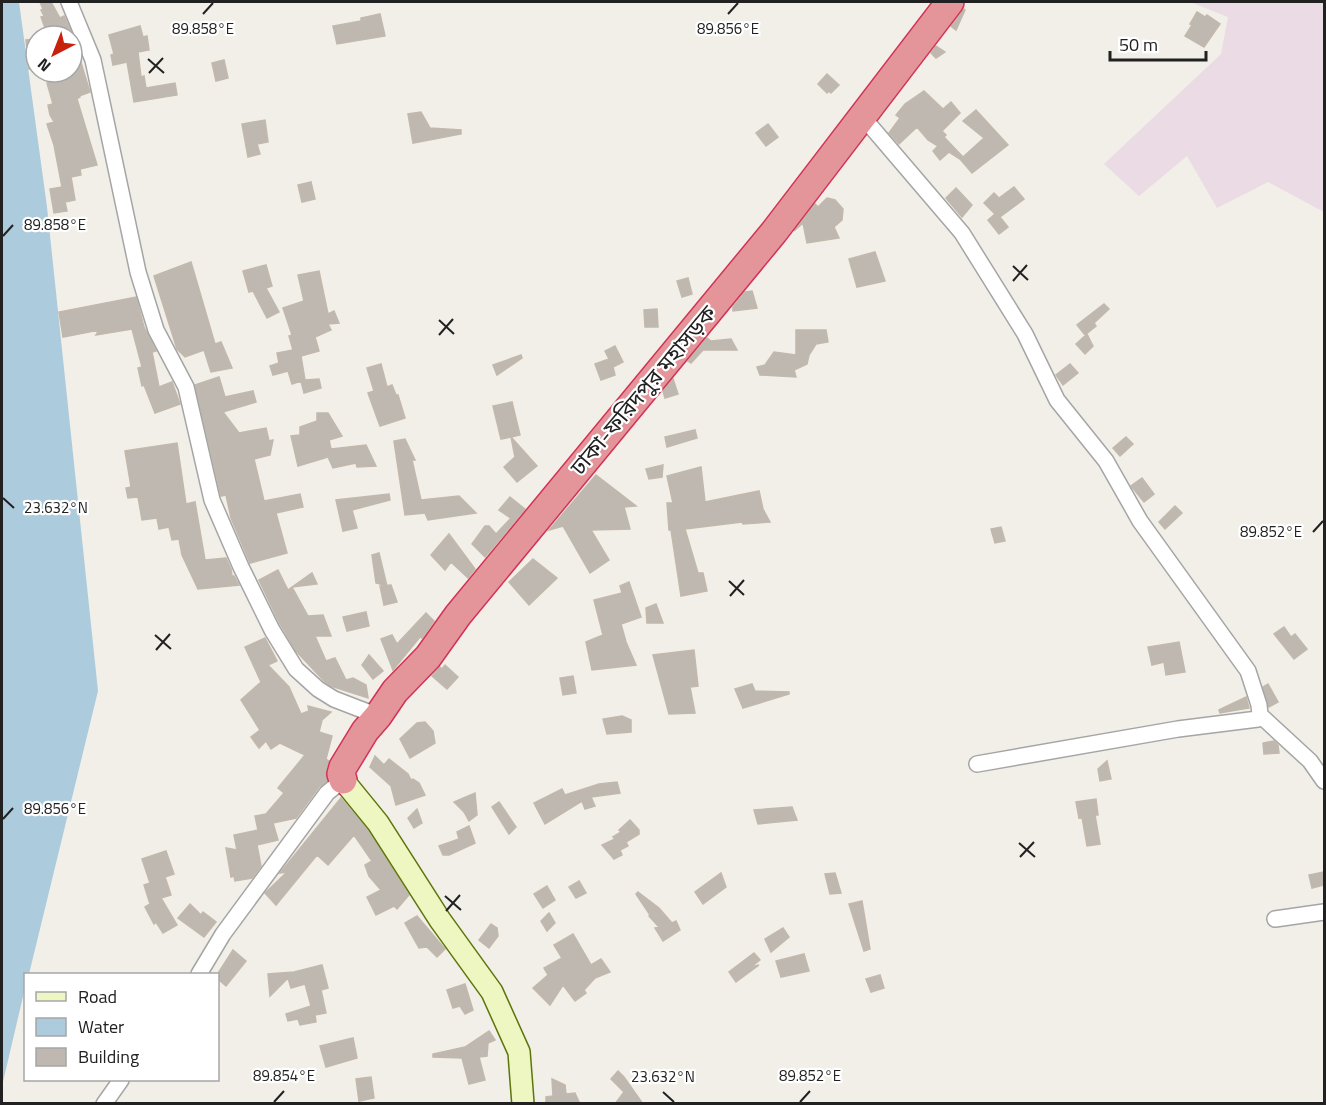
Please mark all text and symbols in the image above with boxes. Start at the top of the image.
text: 89.858°E [172,17,234,40]
text: 89.856°E [697,17,759,40]
north arrow [24,24,84,84]
scale bar [1110,24,1206,62]
text: 50 m [1119,31,1158,58]
text: N [32,53,56,78]
text: 89.858°E [24,213,86,236]
street label: ঢাকা-ফরিদপুর মহাসড়ক [561,298,724,483]
text: 23.632°N [24,496,88,519]
text: 89.852°E [1240,520,1302,543]
text: 89.856°E [24,797,86,820]
legend [24,973,219,1081]
text: Road [78,983,117,1010]
text: Water [78,1013,124,1040]
text: Building [78,1043,139,1070]
text: 89.854°E [253,1064,315,1087]
text: 89.852°E [779,1064,841,1087]
text: 23.632°N [631,1065,695,1088]

